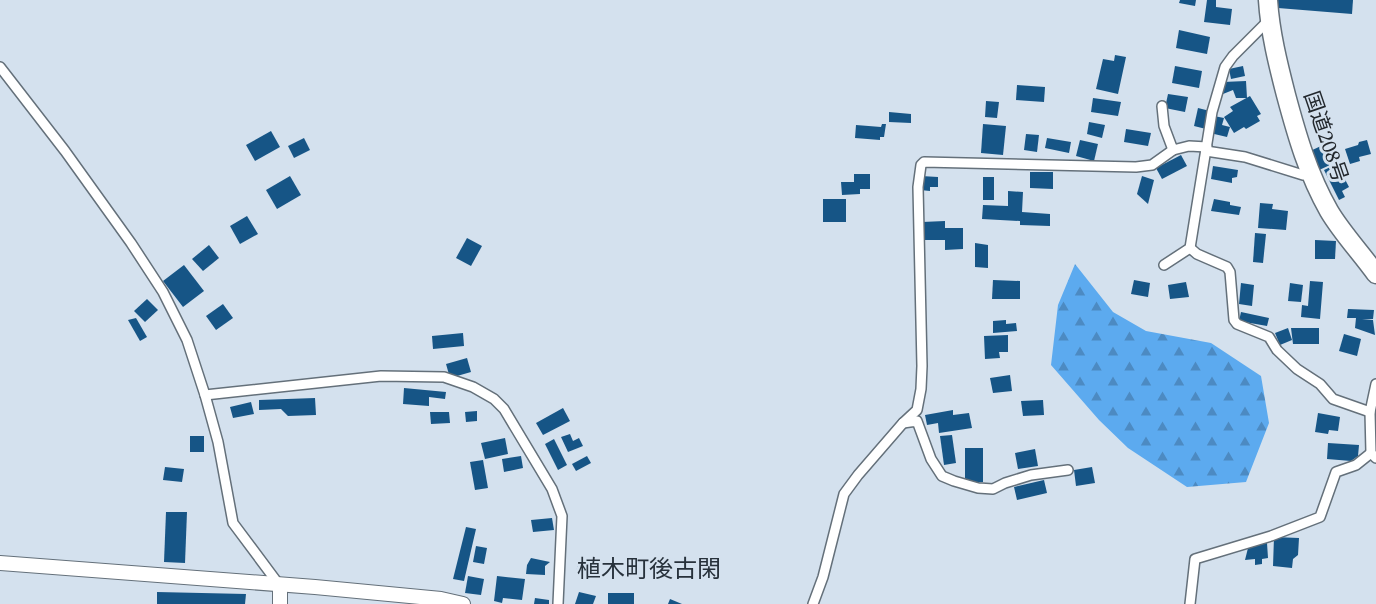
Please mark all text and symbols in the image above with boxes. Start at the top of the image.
street label: 国道208号 [1294,87,1356,187]
district label: 植木町後古閑 [577,552,721,588]

